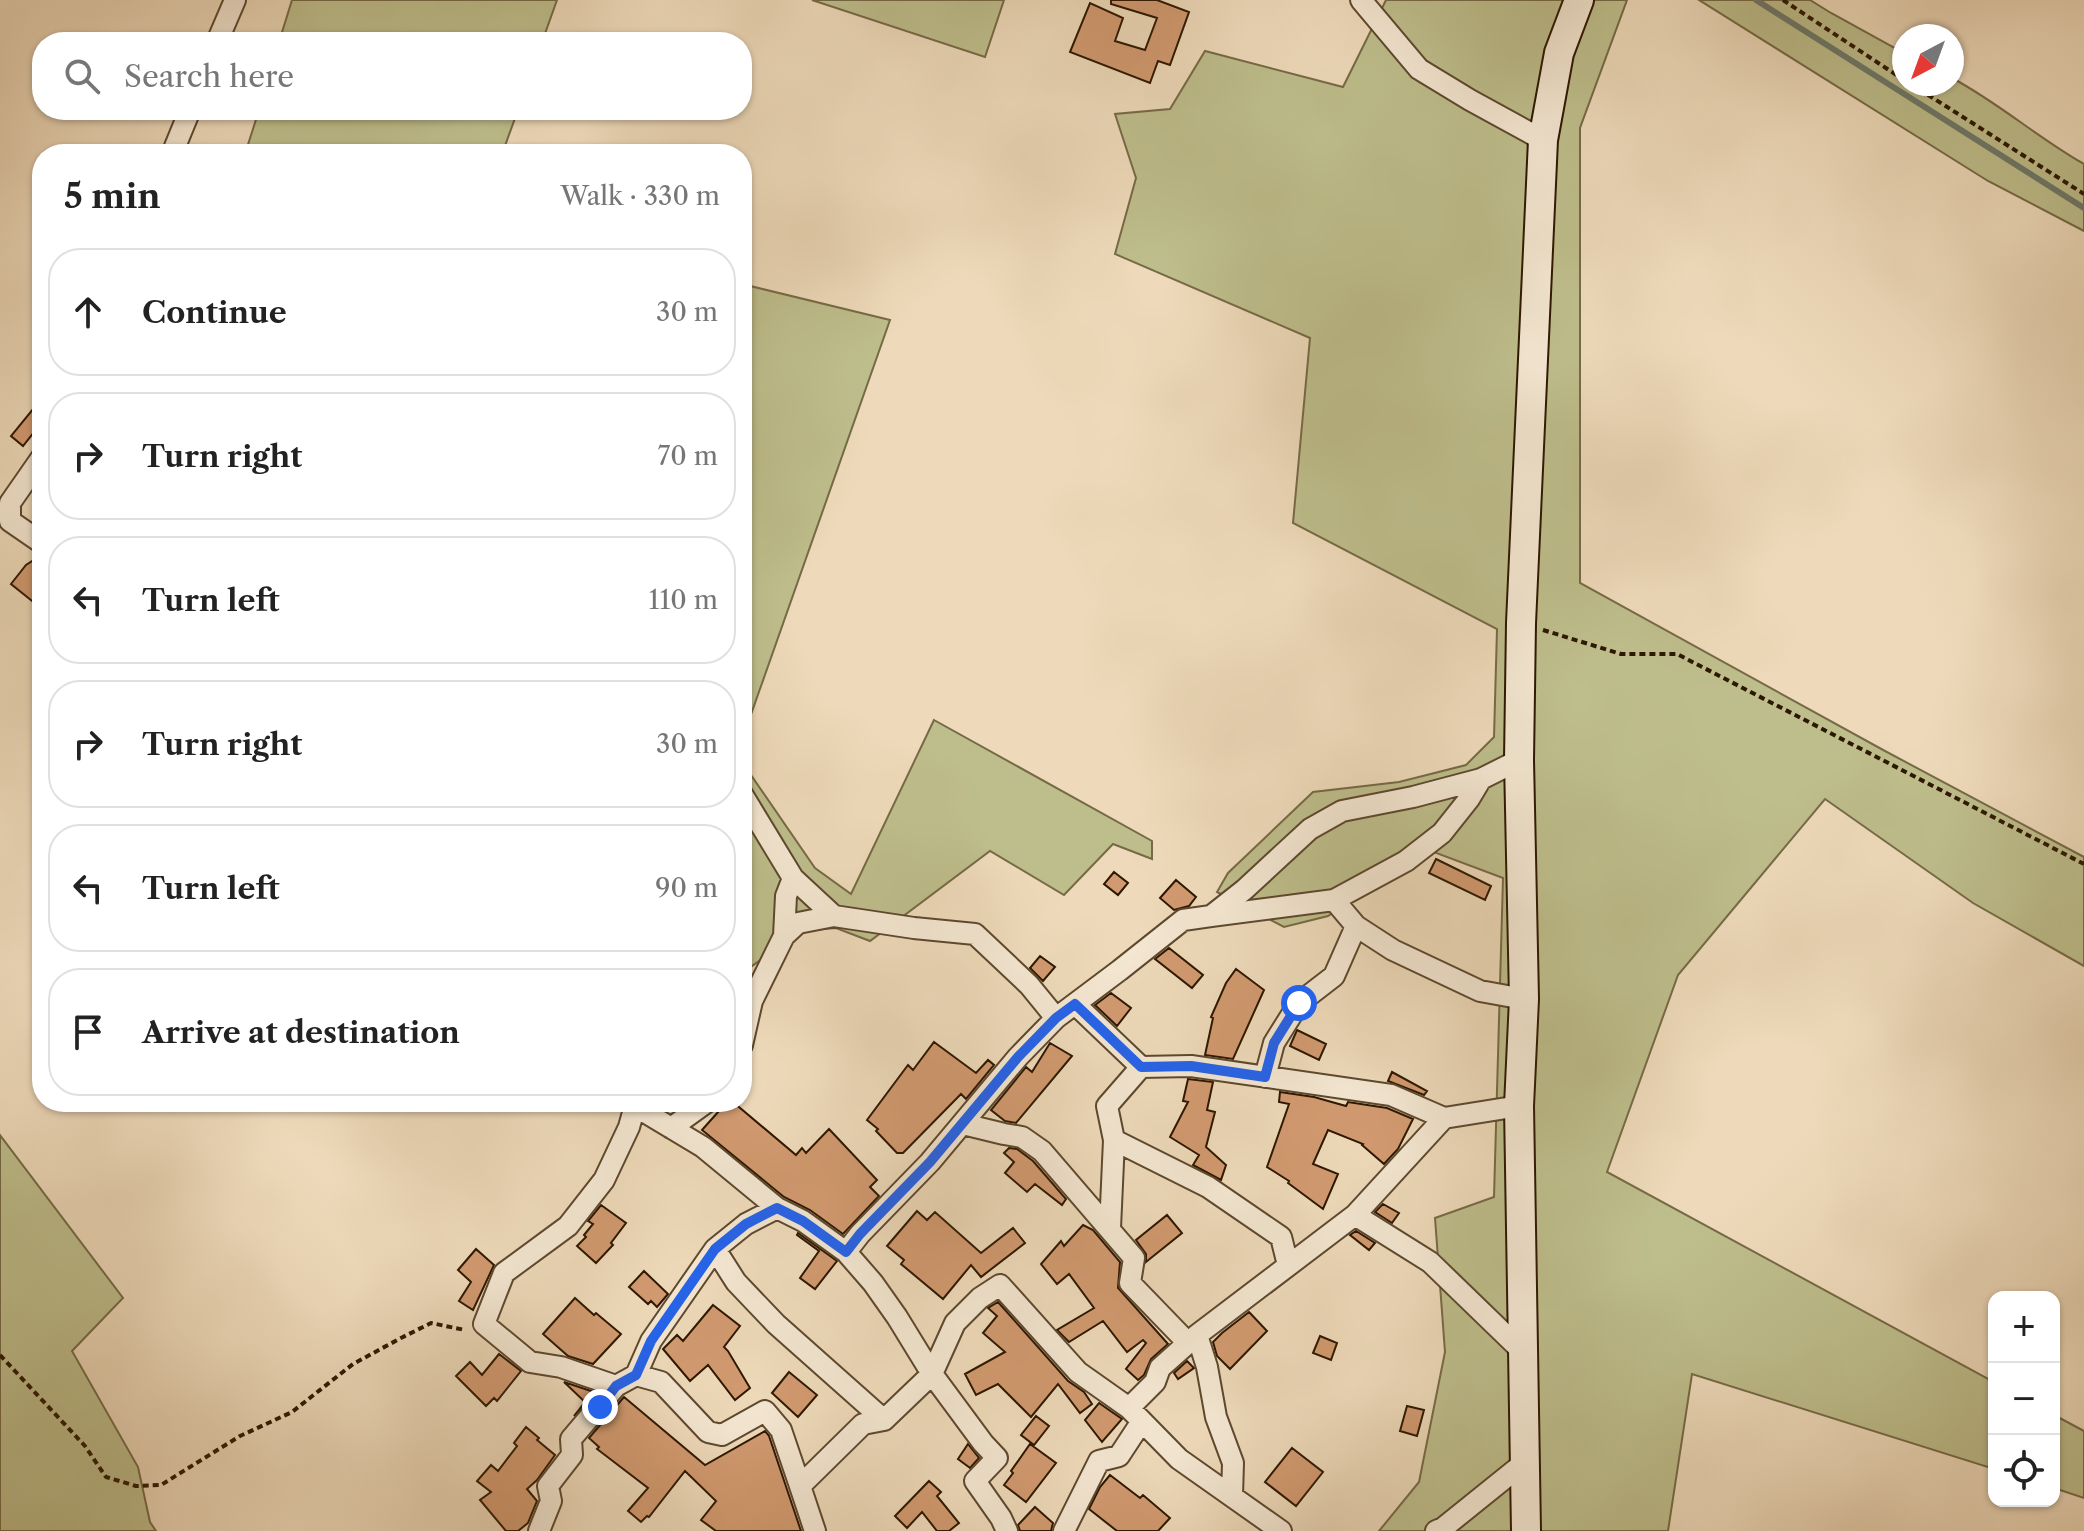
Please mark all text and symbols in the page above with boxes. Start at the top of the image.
north arrow [1892,24,1964,96]
search box [32,32,752,120]
icon: search [60,54,104,98]
text: Search here [124,58,294,95]
text: 5 min [64,175,161,217]
text: Walk · 330 m [561,180,720,212]
icon: ahead [66,290,110,334]
text: Continue [142,294,287,331]
text: 30 m [656,296,718,328]
icon: right [66,434,110,478]
text: Turn right [142,438,302,475]
text: 70 m [658,440,718,472]
icon: left [66,578,110,622]
text: Turn left [142,582,279,619]
text: 110 m [649,584,718,616]
icon: right [66,722,110,766]
text: Turn right [142,726,302,763]
text: 30 m [656,728,718,760]
icon: left [66,866,110,910]
text: Turn left [142,870,279,907]
text: 90 m [655,872,718,904]
route start [1281,985,1317,1021]
icon: arrive [66,1010,110,1054]
text: Arrive at destination [142,1014,460,1051]
map controls [1988,1291,2060,1507]
button: + [1988,1291,2060,1363]
button: − [1988,1363,2060,1435]
route end [582,1389,618,1425]
button: locate [1988,1435,2060,1507]

